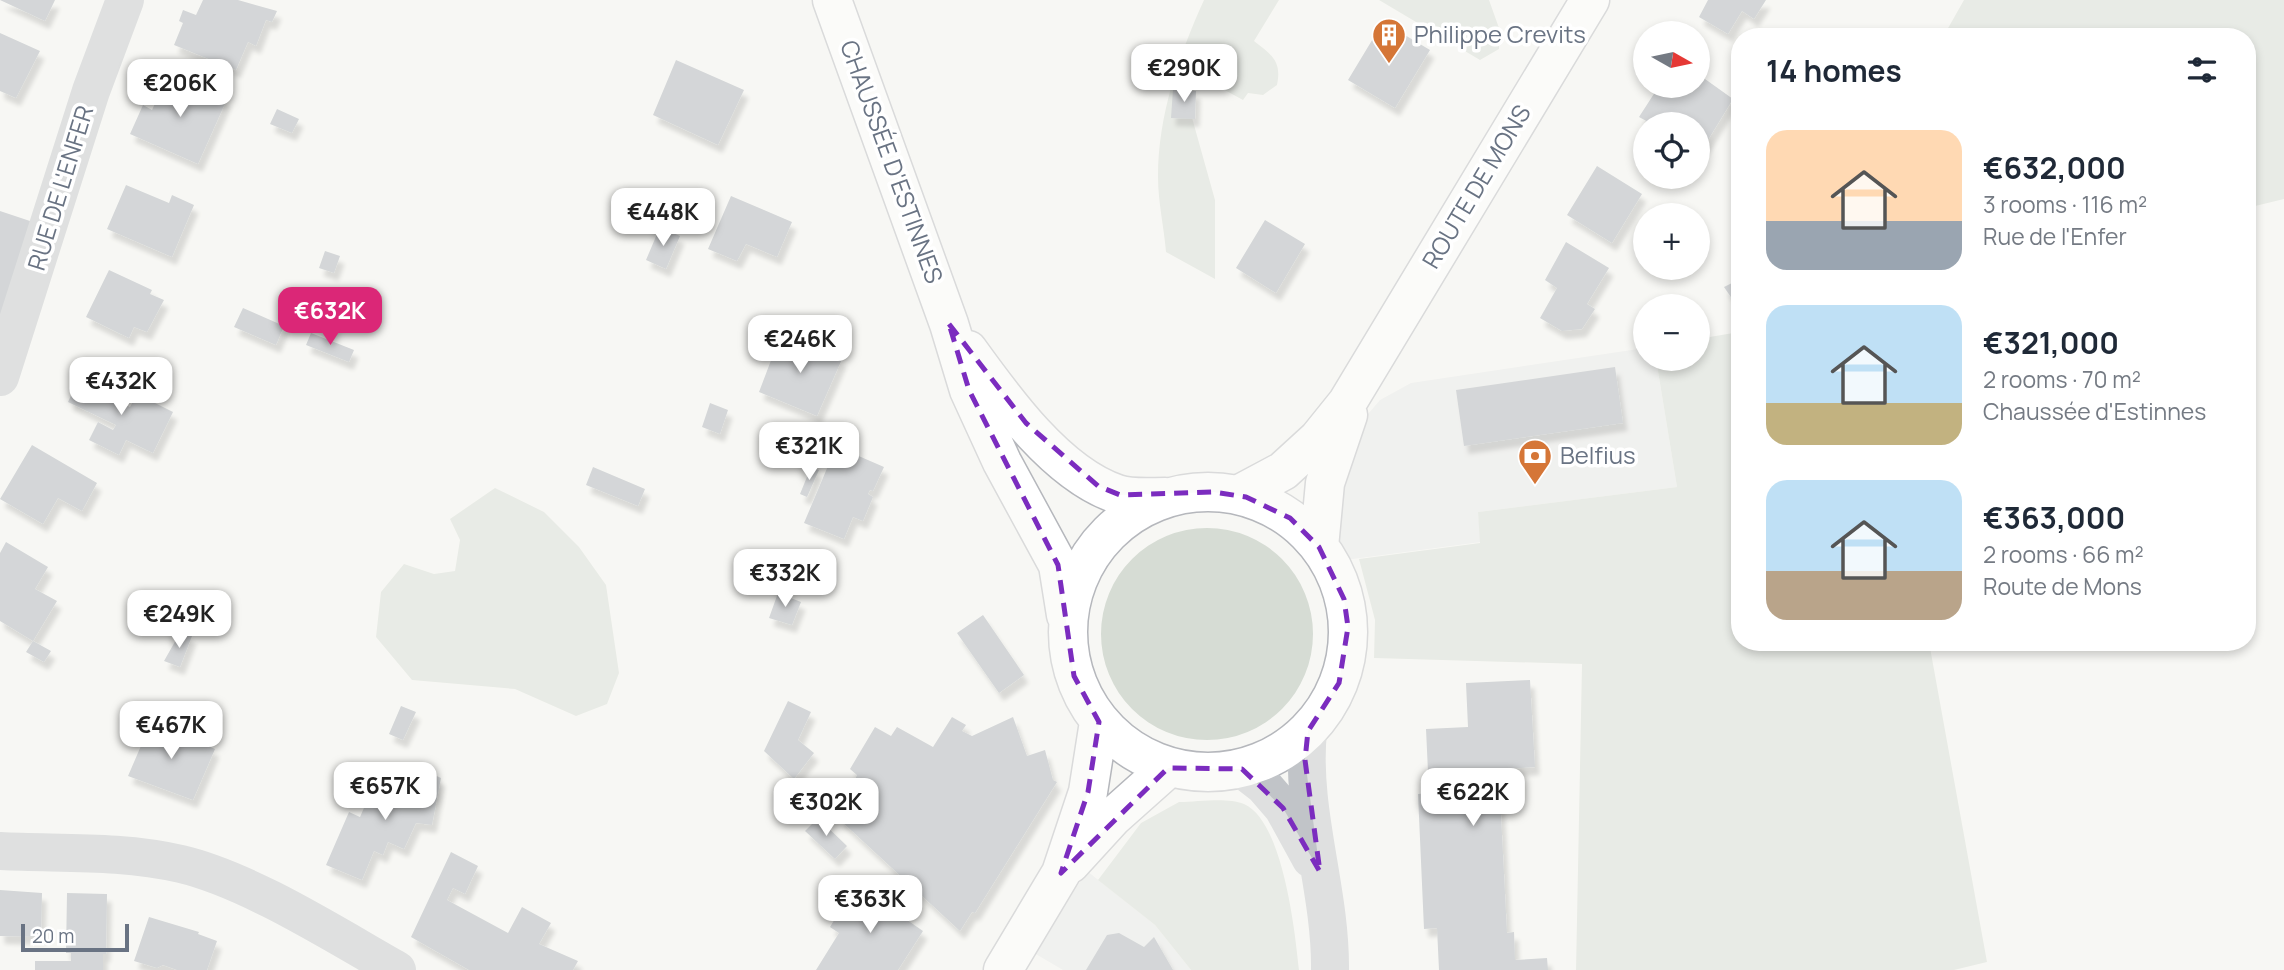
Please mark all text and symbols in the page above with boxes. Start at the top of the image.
building icon: Philippe Crevits [1370,16,1408,65]
place label: Philippe Crevits [1414,17,1586,50]
north arrow [1633,21,1710,98]
map controls [1633,21,1710,371]
street label: CHAUSSÉE D'ESTINNES [833,35,952,288]
pin: €290K [1135,44,1233,104]
text: 14 homes [1766,50,1902,91]
text: €290K [1147,51,1221,83]
icon: filters [2183,51,2221,89]
pin: €206K [131,60,229,119]
text: €206K [143,66,217,98]
street label: ROUTE DE MONS [1414,98,1538,274]
street label: RUE DE L'ENFER [19,101,100,274]
button: locate [1633,112,1710,189]
text: €632,000 [1983,147,2126,188]
icon: home [1822,158,1906,242]
pin: €448K [614,188,712,248]
text: 3 rooms · 116 m² [1983,188,2147,220]
text: €448K [627,195,699,227]
button: + [1633,203,1710,280]
text: Rue de l'Enfer [1983,220,2127,252]
pin: €632K [281,288,379,347]
text: €632K [294,294,366,326]
button: − [1633,294,1710,371]
pin: €246K [751,316,849,375]
text: €246K [764,322,836,354]
text: €321,000 [1983,322,2119,363]
icon: home [1822,333,1906,417]
pin: €432K [72,358,170,417]
text: 2 rooms · 70 m² [1983,363,2141,395]
text: €432K [85,364,157,396]
text: Chaussée d'Estinnes [1983,395,2206,427]
pin: €321K [760,422,858,482]
text: €321K [775,429,843,461]
bank icon: Belfius [1516,437,1554,486]
place label: Belfius [1560,438,1636,471]
text: €363,000 [1983,497,2125,538]
icon: home [1822,508,1906,592]
text: 2 rooms · 66 m² [1983,538,2144,570]
pin: €332K [736,550,834,609]
text: €332K [749,556,821,588]
text: Route de Mons [1983,570,2142,602]
pin: €249K [130,590,228,650]
text: €249K [143,597,215,629]
pin: €467K [122,702,220,761]
text: €467K [136,708,206,740]
pin: €657K [336,762,434,822]
pin: €622K [1424,768,1522,828]
text: €657K [350,769,420,801]
text: €622K [1437,775,1509,807]
pin: €302K [777,778,875,838]
text: €302K [790,785,862,817]
pin: €363K [821,876,919,935]
text: €363K [834,882,906,914]
scale bar [21,921,130,953]
text: 20 m [32,923,74,949]

